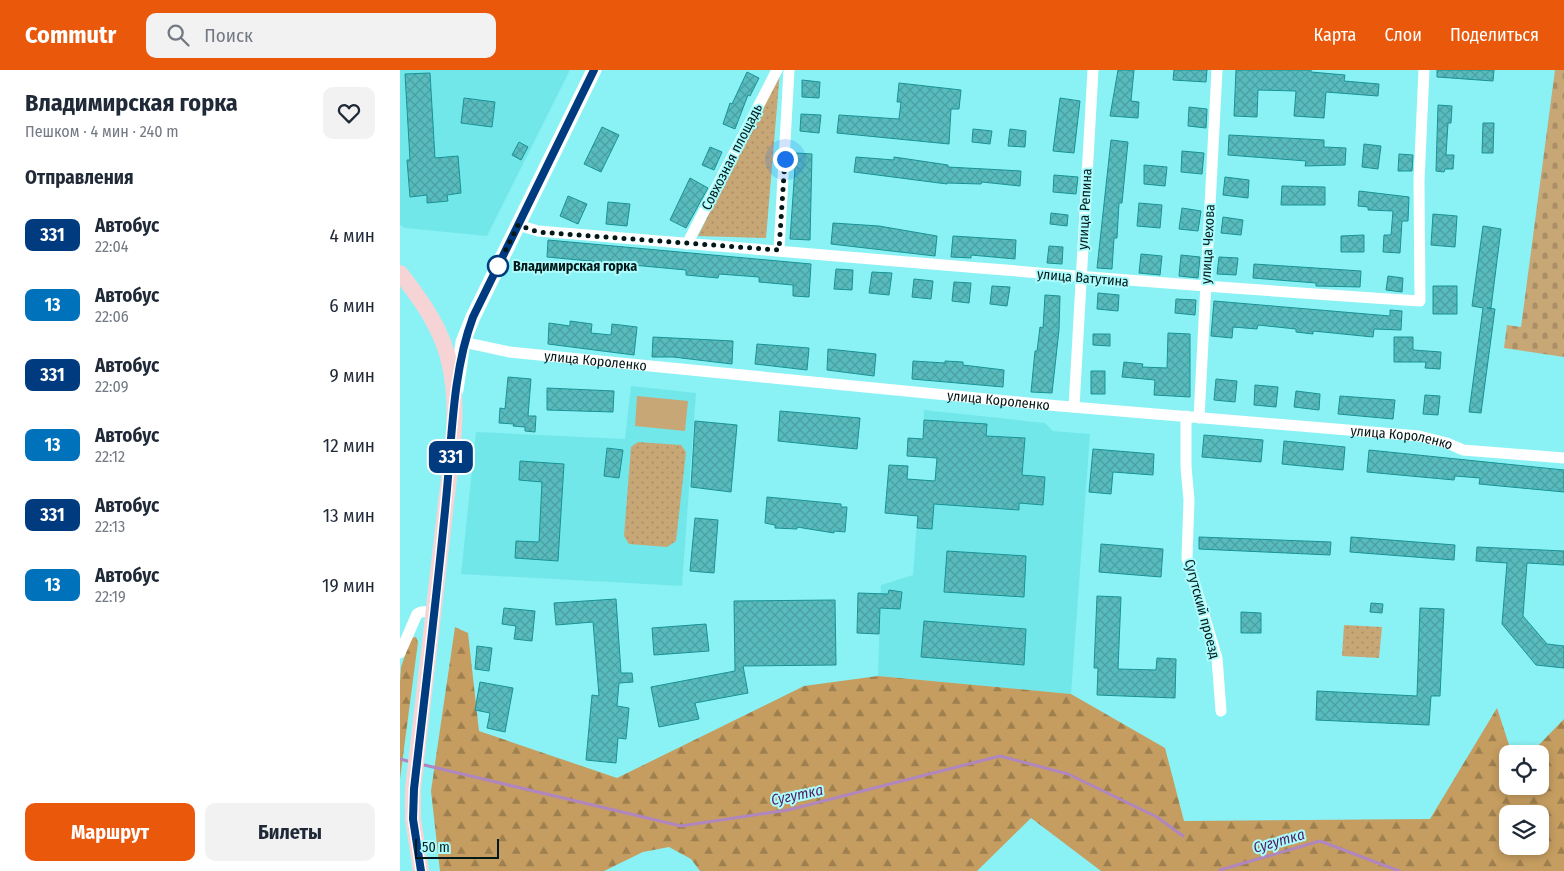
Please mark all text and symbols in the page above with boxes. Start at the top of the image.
search box [146,13,496,58]
text: Commutr [25,21,116,49]
icon: search [164,21,192,49]
text: Поиск [204,24,253,47]
text: Карта [1313,24,1356,46]
text: Слои [1384,24,1422,46]
text: Поделиться [1450,24,1539,46]
button: heart [323,87,375,139]
text: Владимирская горка [25,89,238,117]
street label: Совхозная площадь [698,100,766,213]
text: Пешком · 4 мин · 240 m [25,122,179,141]
your location [773,147,798,172]
text: Отправления [25,166,134,189]
street label: улица Репина [1074,168,1096,250]
street label: улица Чехова [1197,204,1219,284]
text: Автобус [95,214,159,237]
text: 331 [40,224,65,246]
text: 4 мин [329,224,375,247]
text: 22:04 [95,237,129,256]
marker: Владимирская горка [487,255,509,277]
place label: Владимирская горка [513,258,637,275]
street label: улица Ватутина [1036,266,1130,290]
text: Автобус [95,284,159,307]
text: 13 [44,294,61,316]
text: 6 мин [329,294,375,317]
text: 22:06 [95,307,129,326]
street label: улица Короленко [543,347,648,374]
text: Автобус [95,354,159,377]
text: 331 [40,364,65,386]
text: 9 мин [329,364,375,387]
text: 22:09 [95,377,129,396]
street label: улица Короленко [946,387,1051,414]
street label: улица Короленко [1350,422,1456,453]
text: Автобус [95,424,159,447]
text: 13 [44,434,61,456]
text: 12 мин [323,434,375,457]
line badge: 331 [422,441,480,473]
text: 331 [439,446,463,468]
text: 22:12 [95,447,125,466]
text: Автобус [95,494,159,517]
text: 331 [40,504,65,526]
text: 13 мин [323,504,375,527]
text: 22:13 [95,517,125,536]
street label: Сугутский проезд [1181,557,1223,661]
text: Автобус [95,564,159,587]
text: 13 [44,574,61,596]
text: 19 мин [322,574,375,597]
text: 22:19 [95,587,126,606]
map controls [1499,745,1549,855]
button: locate [1499,745,1549,795]
water label: Сугутка [769,781,825,809]
button: Маршрут [25,803,195,861]
button: Билеты [205,803,375,861]
button: layers [1499,805,1549,855]
water label: Сугутка [1251,825,1307,857]
scale bar [415,836,499,859]
text: 50 m [422,839,450,856]

